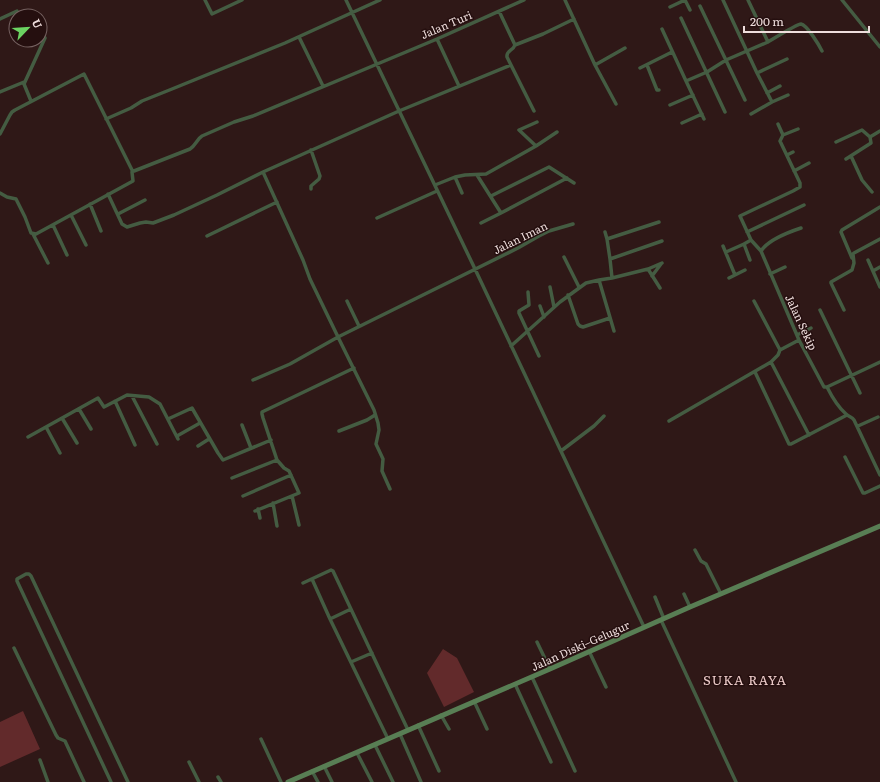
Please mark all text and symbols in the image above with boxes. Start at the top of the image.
street label: Jalan Turi [418,6,474,42]
north arrow [8,8,48,48]
scale bar [744,8,869,34]
text: 200 m [750,12,784,30]
text: U [29,16,47,31]
street label: Jalan Iman [490,217,550,257]
street label: Jalan Sekip [782,291,822,353]
street label: Jalan Diski–Gelugur [528,616,632,674]
district label: SUKA RAYA [703,670,787,689]

